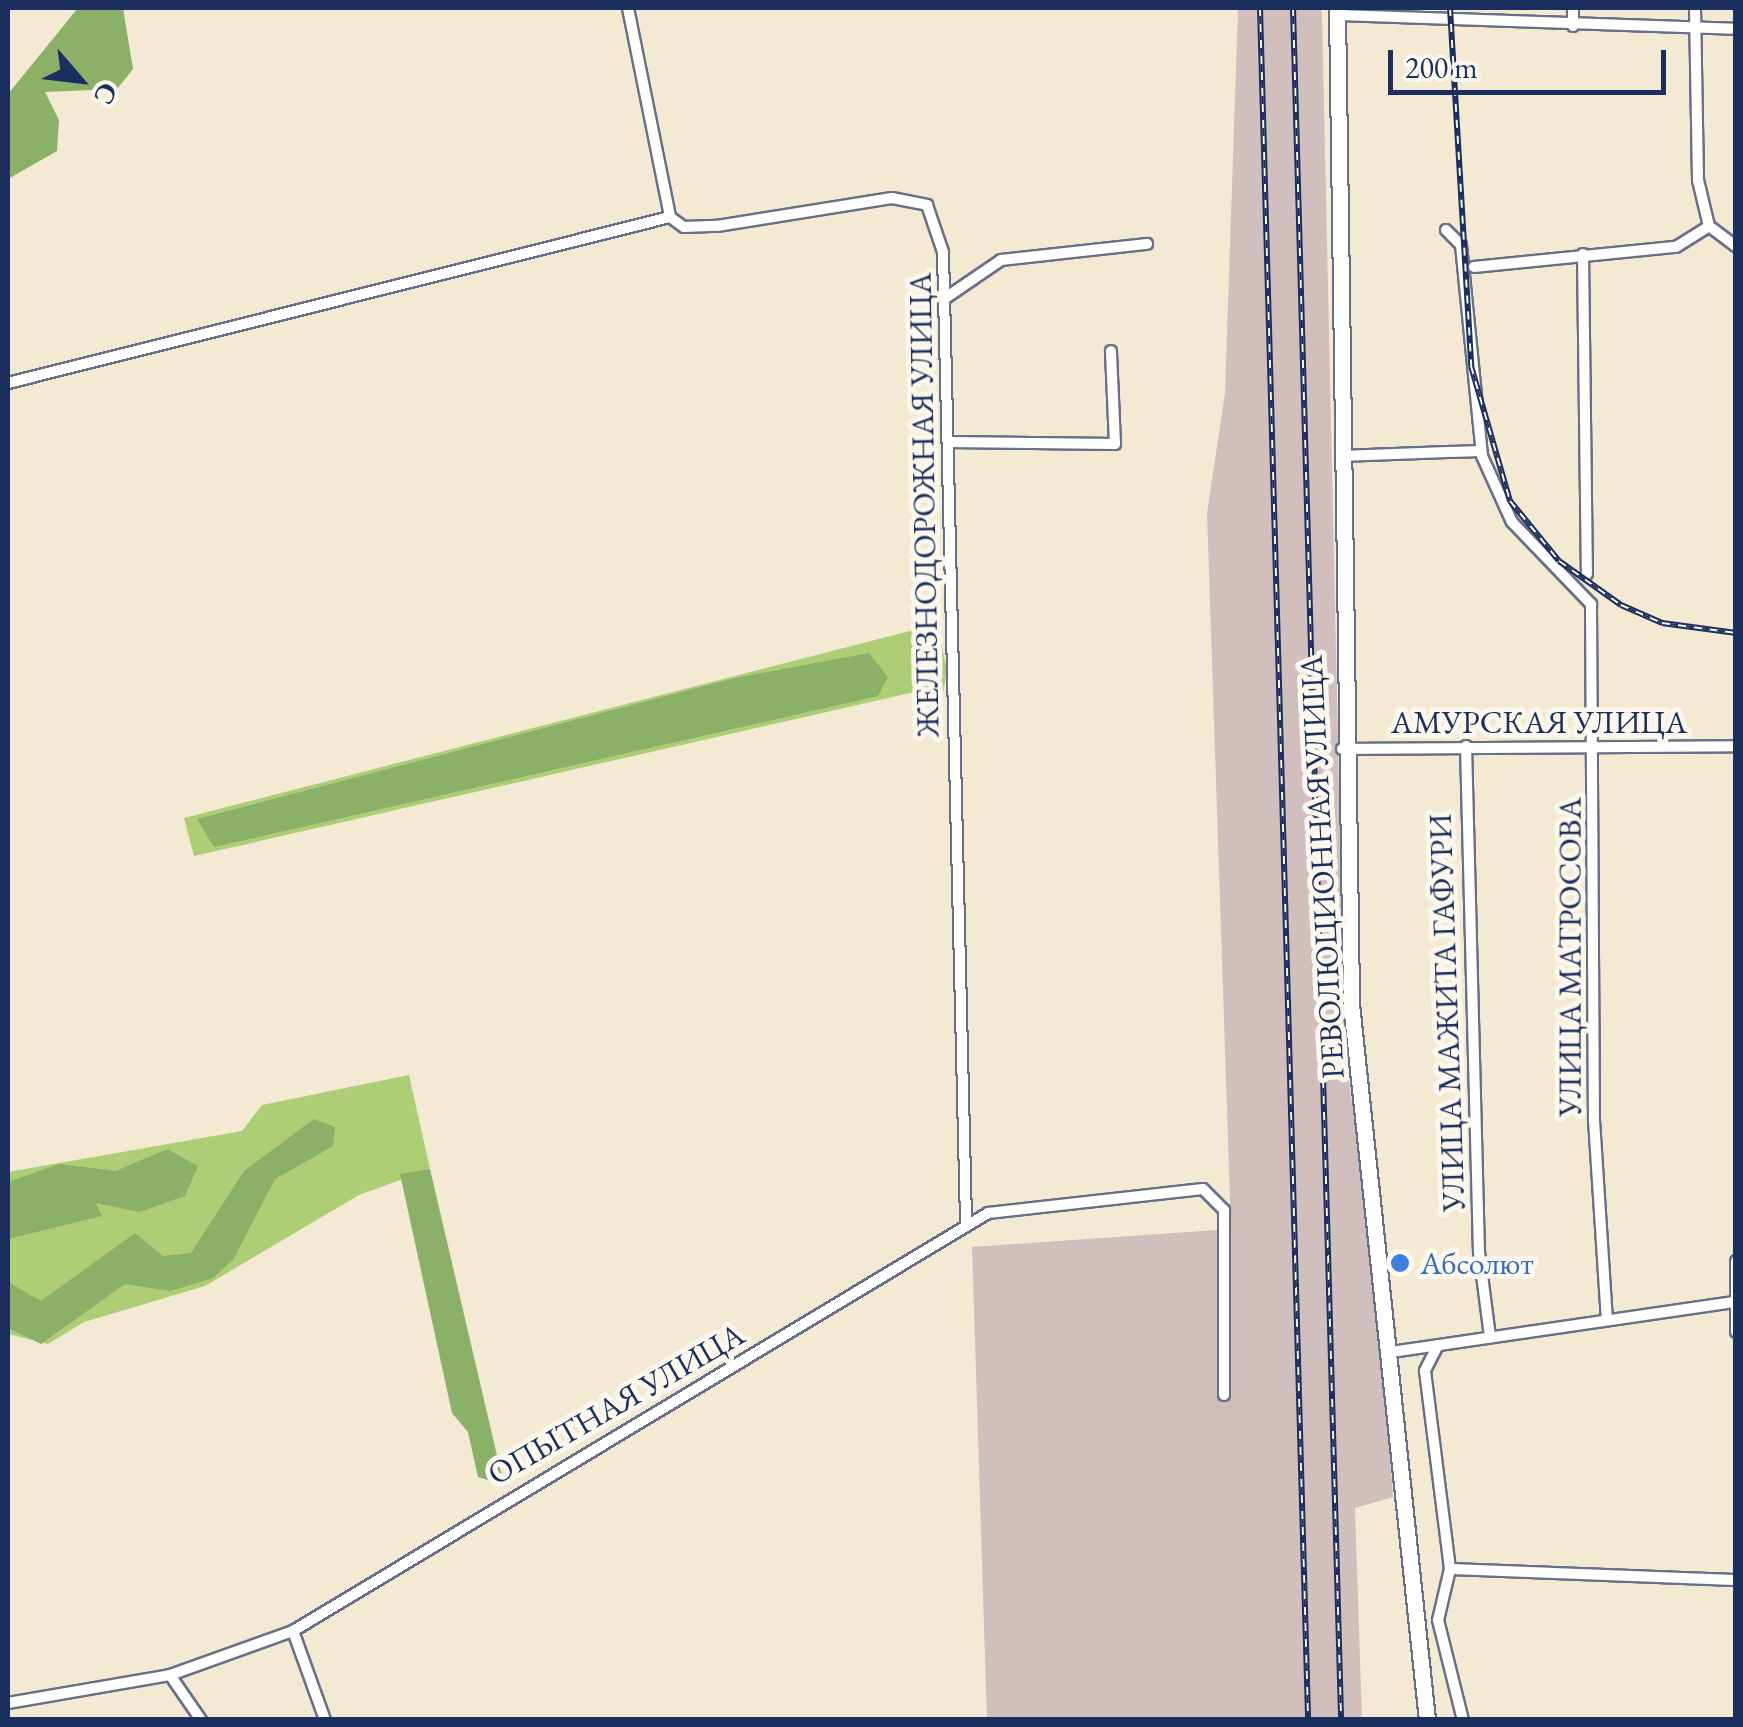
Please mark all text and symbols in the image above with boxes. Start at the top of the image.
north arrow [30,30,130,130]
scale bar [1393,30,1670,92]
text: 200 m [1405,48,1478,87]
text: С [86,77,127,111]
street label: ЖЕЛЕЗНОДОРОЖНАЯ УЛИЦА [901,272,947,738]
street label: РЕВОЛЮЦИОННАЯ УЛИЦА [1292,654,1352,1080]
street label: АМУРСКАЯ УЛИЦА [1391,703,1687,741]
street label: УЛИЦА МАТРОСОВА [1551,797,1589,1117]
street label: УЛИЦА МАЖИТА ГАФУРИ [1421,813,1473,1213]
place label: Абсолют [1420,1244,1534,1282]
marker: Абсолют [1389,1252,1411,1274]
street label: ОПЫТНАЯ УЛИЦА [481,1315,751,1493]

